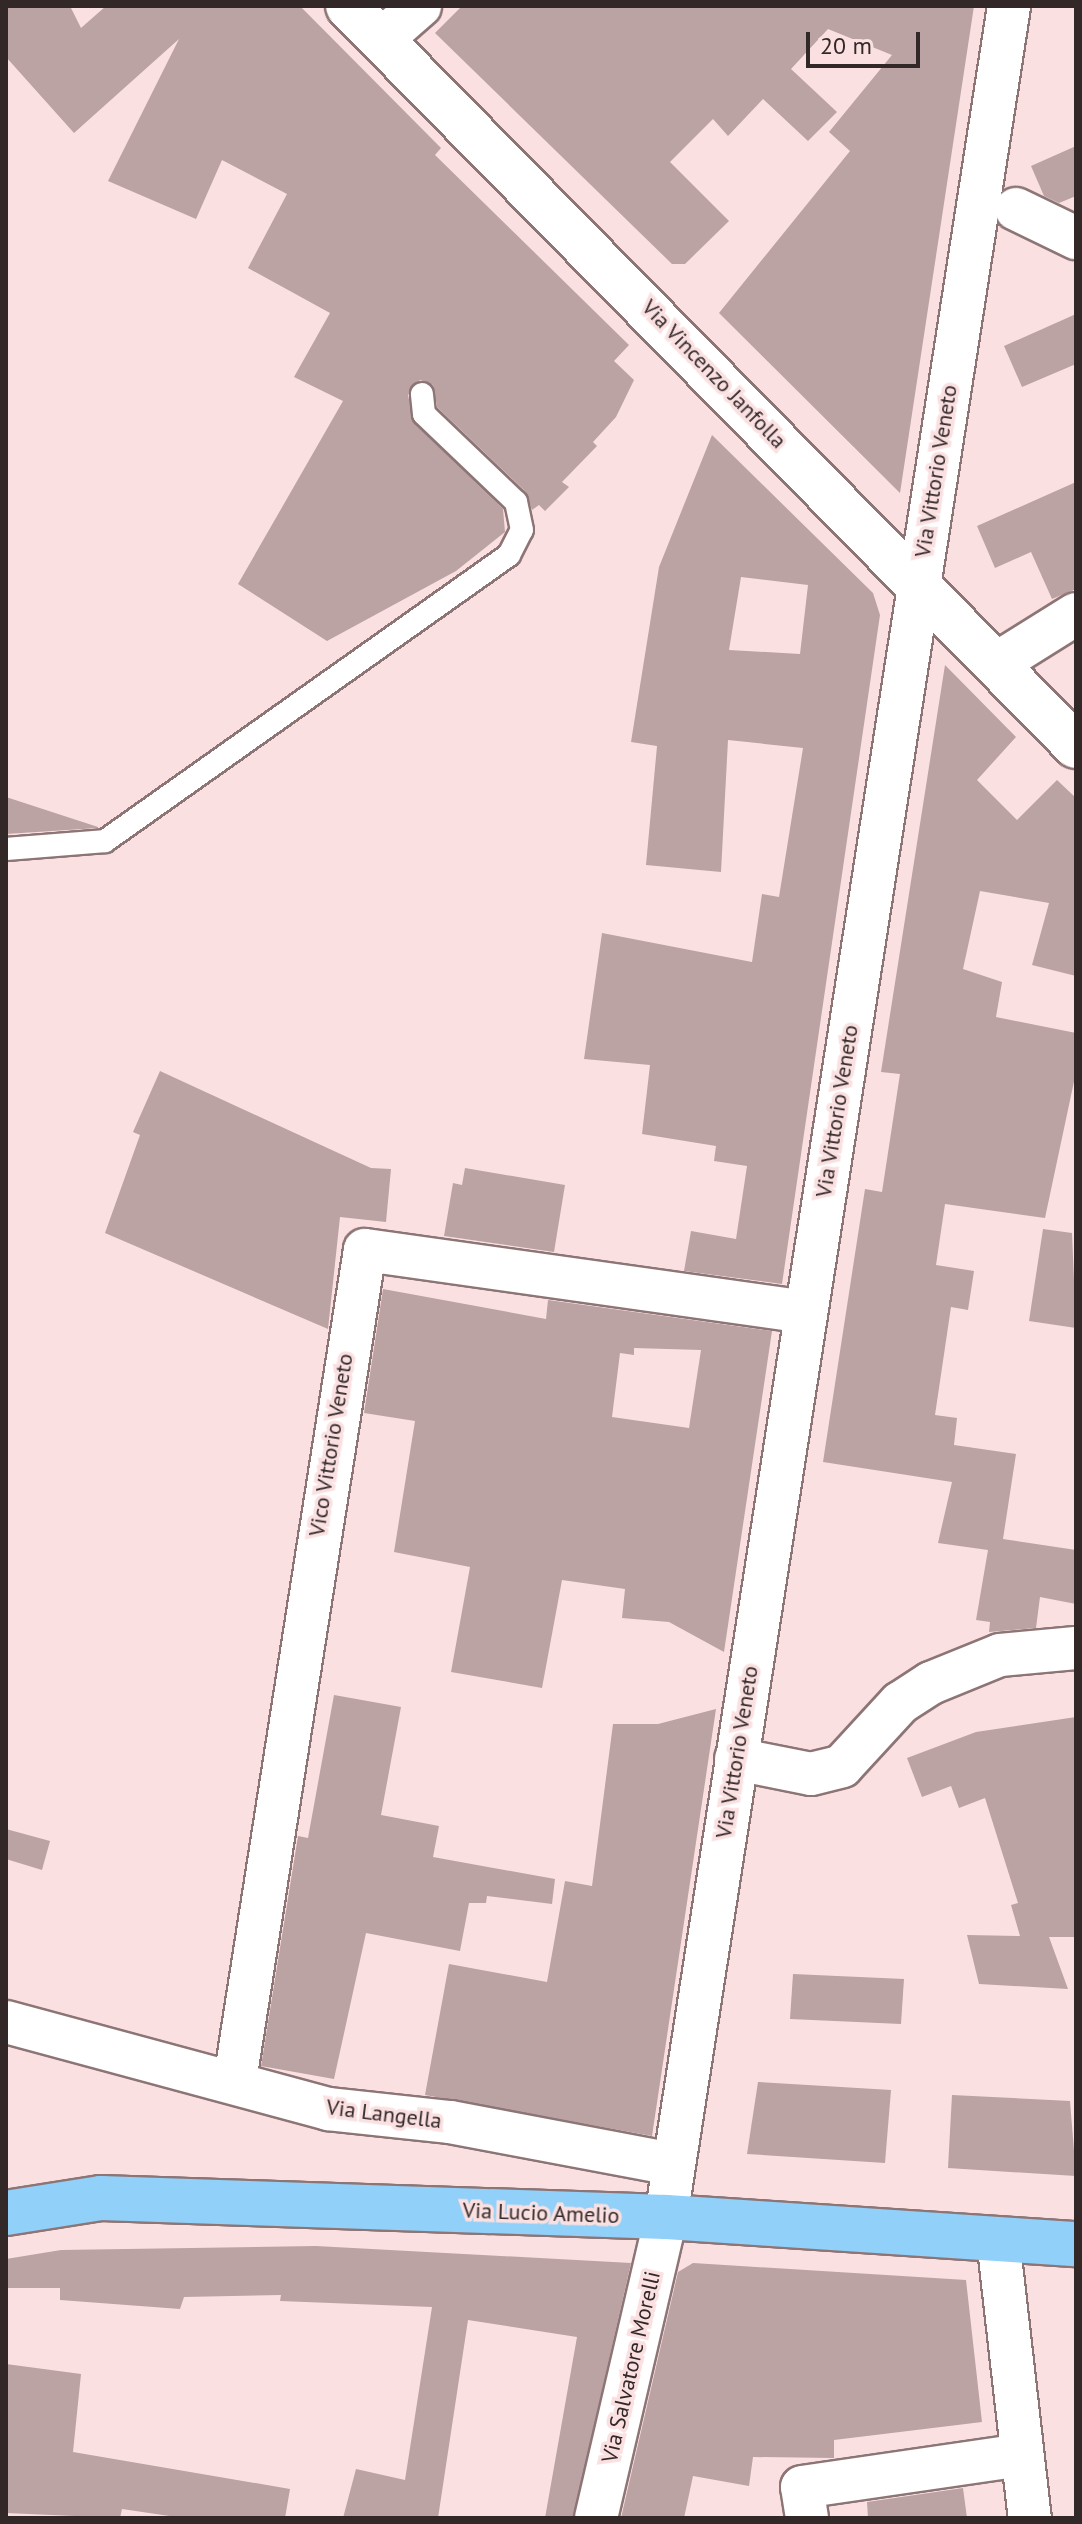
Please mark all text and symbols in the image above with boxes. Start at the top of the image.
scale bar [810,16,924,66]
text: 20 m [820,30,872,61]
street label: Via Vincenzo Janfolla [636,294,792,454]
street label: Via Vittorio Veneto [909,382,963,560]
street label: Via Vittorio Veneto [810,1022,864,1200]
street label: Vico Vittorio Veneto [303,1351,359,1539]
street label: Via Vittorio Veneto [710,1663,764,1841]
street label: Via Langella [325,2094,443,2134]
street label: Via Lucio Amelio [462,2197,620,2229]
street label: Via Salvatore Morelli [596,2269,666,2465]

